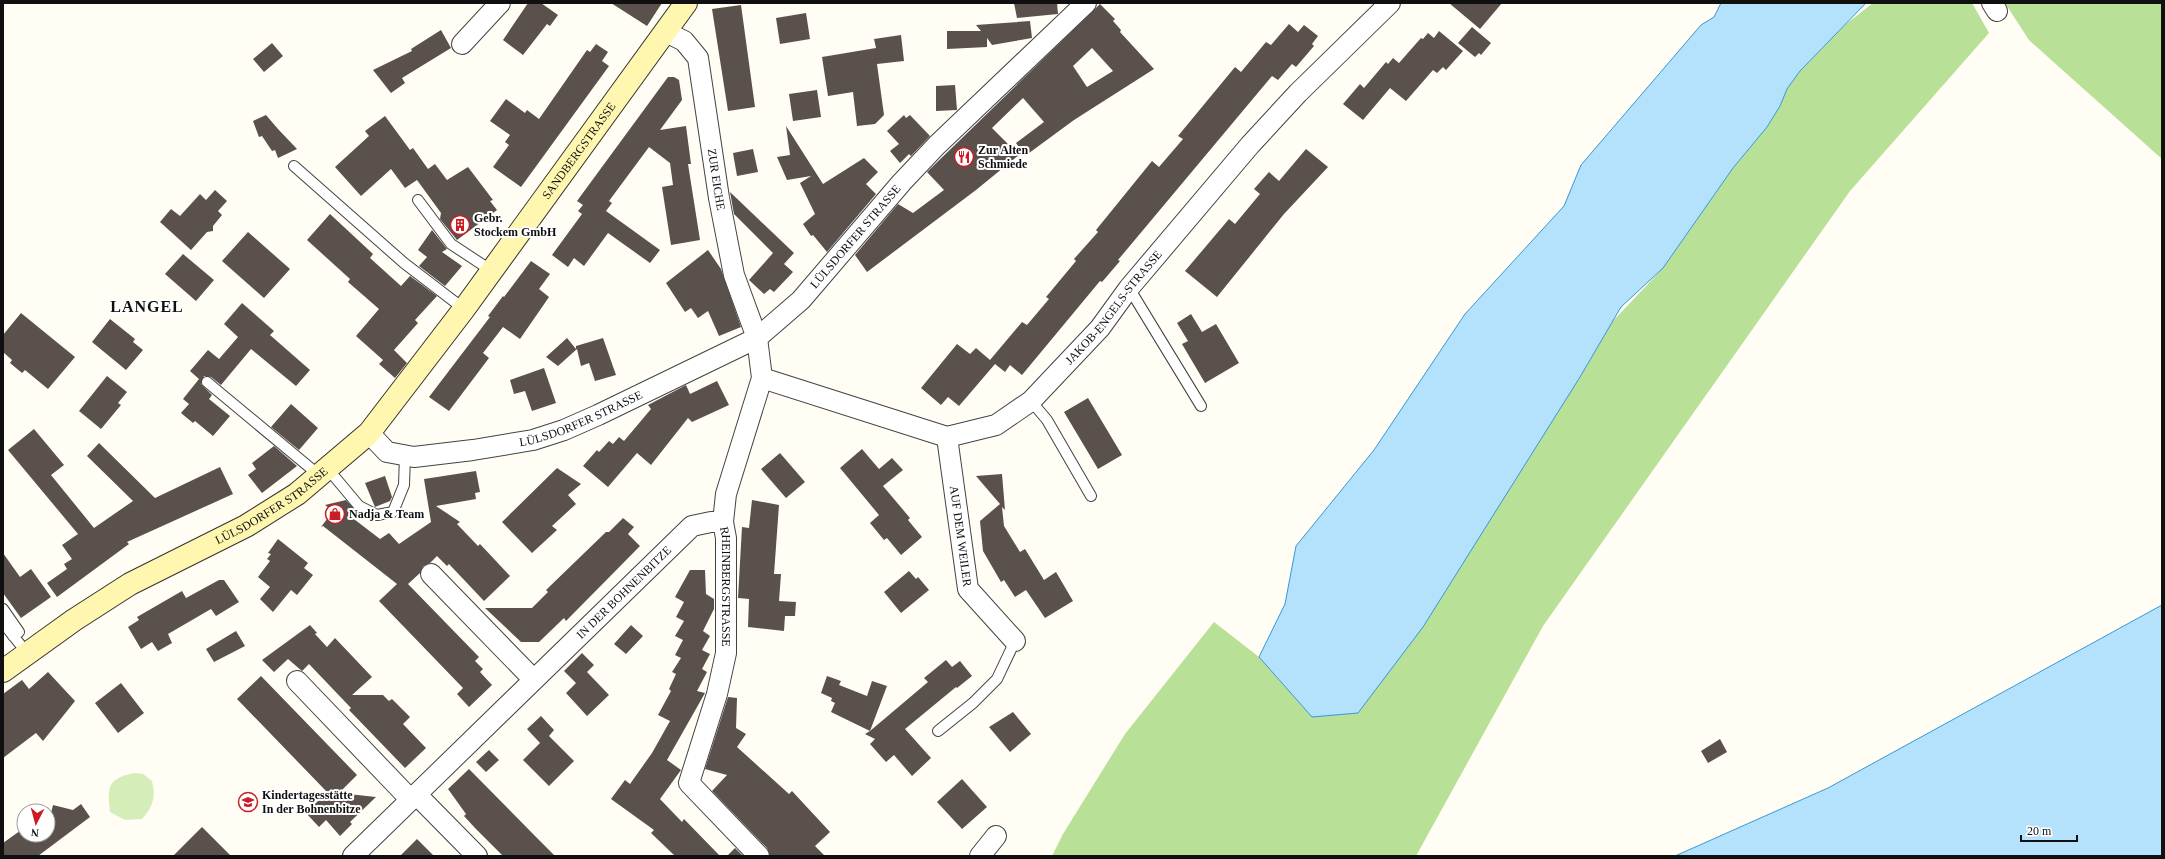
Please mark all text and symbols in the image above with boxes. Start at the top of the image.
street label: SANDBERGSTRASSE [539,100,619,202]
place label: Zur Alten Schmiede [978,143,1028,171]
restaurant icon: Zur Alten Schmiede [953,146,975,168]
street label: ZUR EICHE [705,148,728,212]
street label: LÜLSDORFER STRASSE [807,182,904,291]
place label: Gebr. Stockem GmbH [474,211,557,239]
building icon: Gebr. Stockem GmbH [449,214,471,236]
street label: JAKOB-ENGELS-STRASSE [1062,247,1165,367]
district label: LANGEL [110,298,184,315]
street label: LÜLSDORFER STRASSE [518,388,645,449]
street label: LÜLSDORFER STRASSE [213,464,331,547]
street label: AUF DEM WEILER [947,485,975,587]
shop icon: Nadja & Team [324,503,346,525]
place label: Nadja & Team [349,507,424,521]
street label: RHEINBERGSTRASSE [717,525,733,647]
street label: IN DER BOHNENBITZE [574,543,674,642]
place label: Kindertagesstätte In der Bohnenbitze [262,788,361,816]
school or university icon: Kindertagesstätte In der Bohnenbitze [237,791,259,813]
north arrow [16,803,56,843]
scale bar [2021,817,2077,843]
text: 20 m [2027,824,2052,838]
text: N [30,827,40,839]

